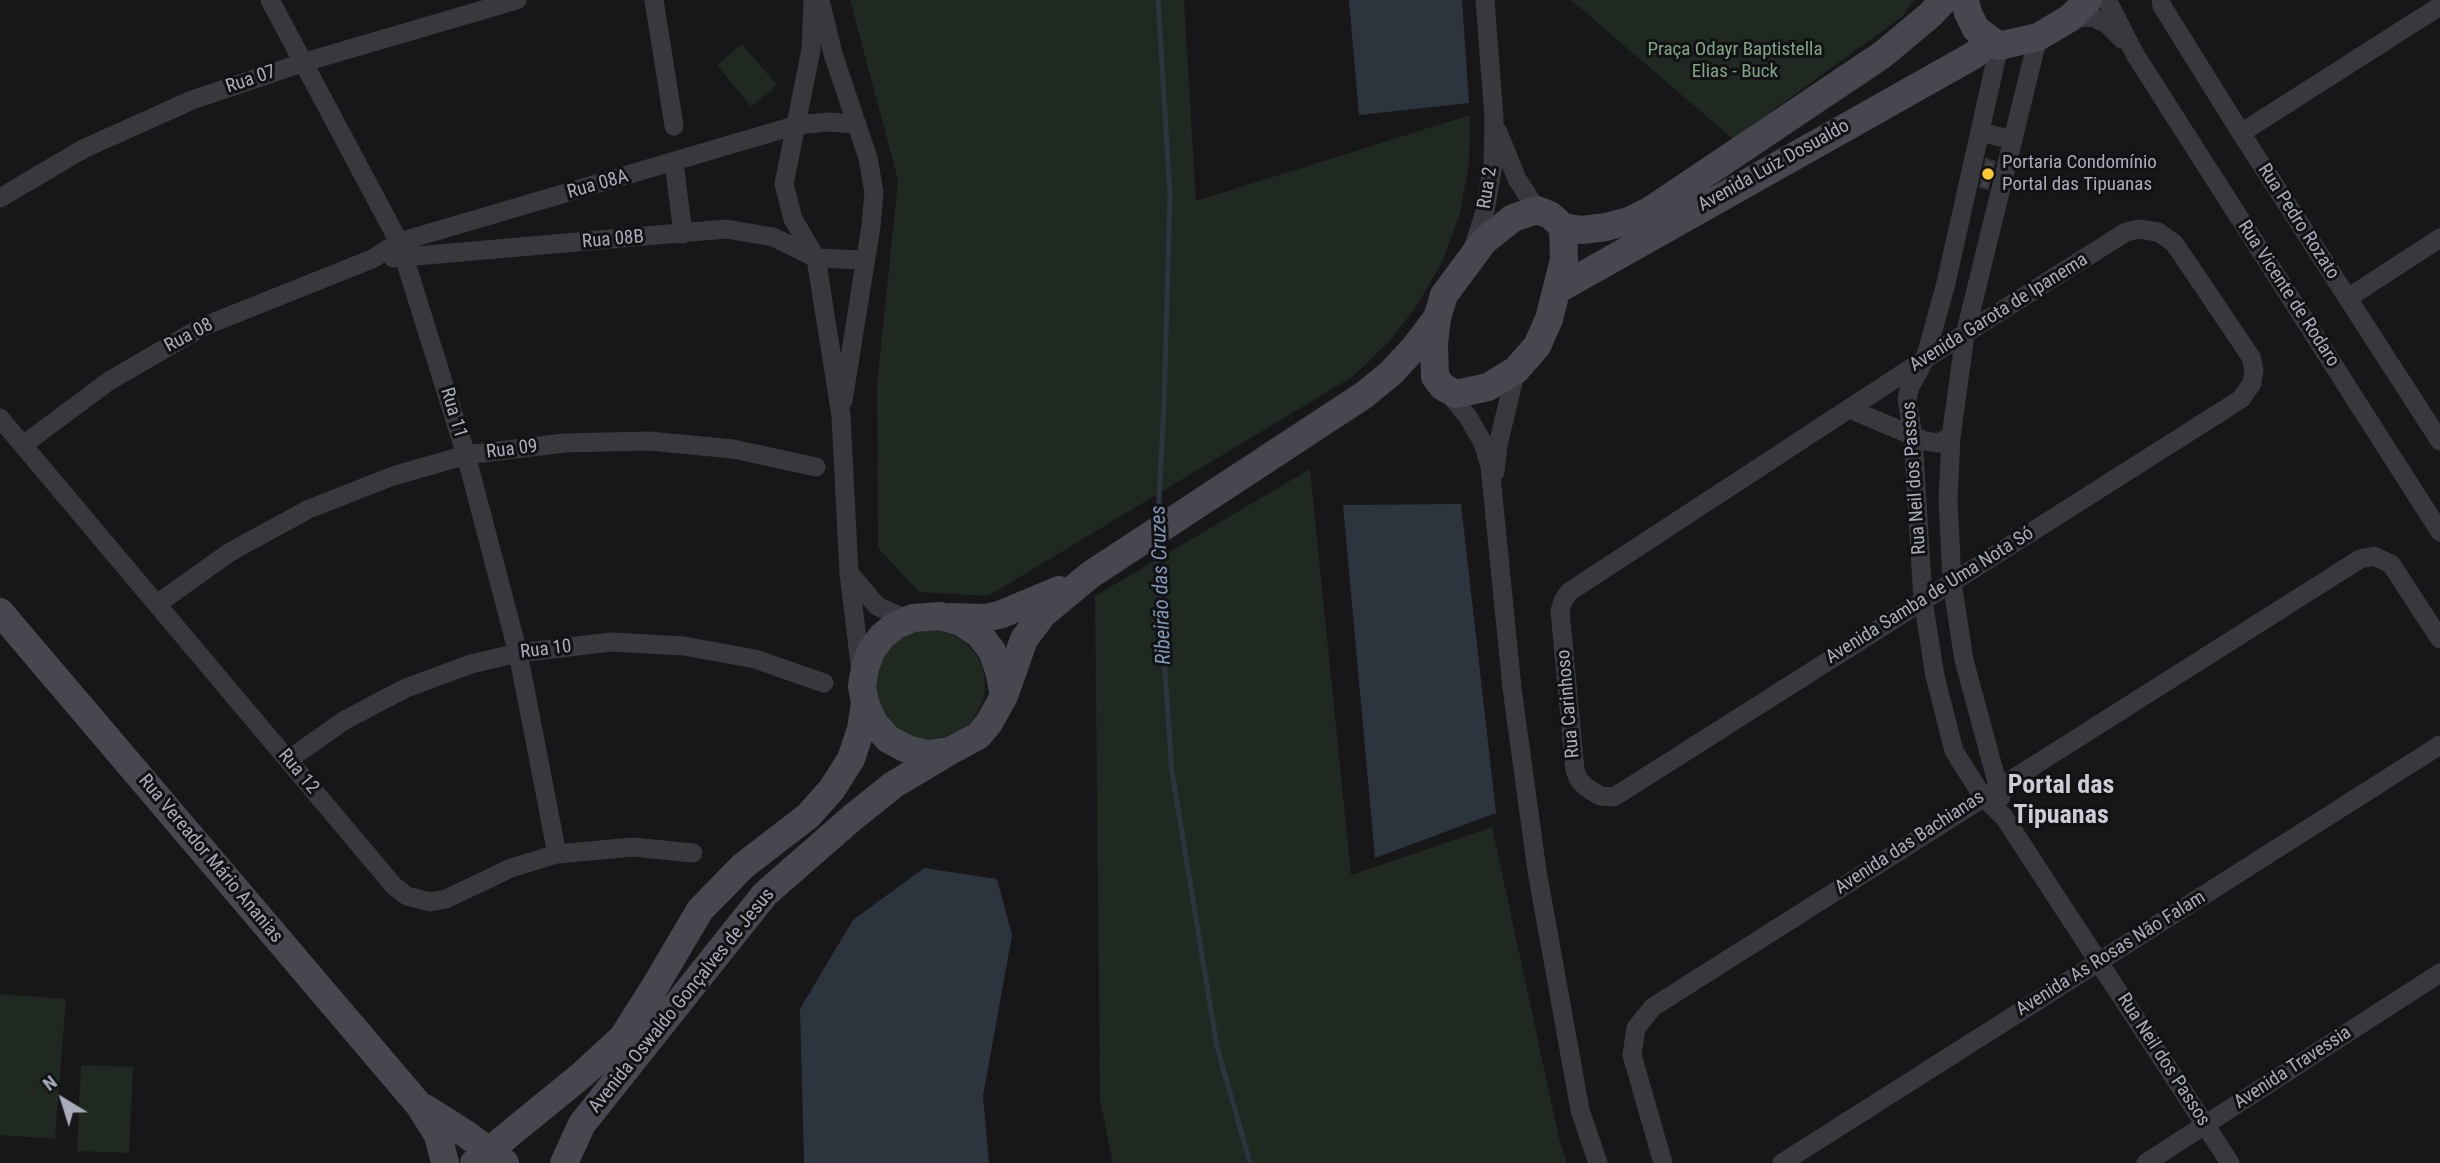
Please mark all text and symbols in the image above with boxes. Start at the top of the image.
park label: Praça Odayr Baptistella Elias - Buck [1648,39,1822,83]
street label: Rua 07 [223,61,279,99]
street label: Avenida Luiz Dosualdo [1694,115,1854,217]
place label: Portaria Condomínio Portal das Tipuanas [2002,152,2157,196]
street label: Rua Pedro Rozato [2252,160,2344,284]
street label: Rua 08A [565,165,631,205]
street label: Rua 2 [1473,165,1503,211]
marker: Portaria Condomínio Portal das Tipuanas [1980,166,1996,182]
street label: Rua Vicente de Rodaro [2232,217,2344,371]
street label: Rua 08B [581,226,645,254]
street label: Avenida Garota de Ipanema [1906,249,2092,377]
street label: Rua 08 [161,314,217,358]
street label: Rua 11 [435,385,471,441]
street label: Rua Neil dos Passos [1898,401,1932,555]
street label: Rua 09 [485,436,539,464]
water label: Ribeirão das Cruzes [1147,505,1177,665]
street label: Avenida Samba de Uma Nota Só [1822,523,2038,669]
street label: Rua 10 [519,636,573,664]
street label: Rua Carinhoso [1553,649,1585,759]
street label: Rua 12 [273,745,323,799]
street label: Rua Vereador Mário Ananias [133,770,287,948]
district label: Portal das Tipuanas [2008,770,2114,832]
street label: Avenida das Bachianas [1831,786,1989,900]
street label: Avenida Oswaldo Gonçalves de Jesus [584,884,780,1118]
street label: Avenida As Rosas Não Falam [2012,886,2210,1022]
street label: Rua Neil dos Passos [2112,989,2214,1131]
street label: Avenida Travessia [2230,1022,2356,1114]
north arrow [28,1065,98,1135]
text: N [38,1070,61,1096]

